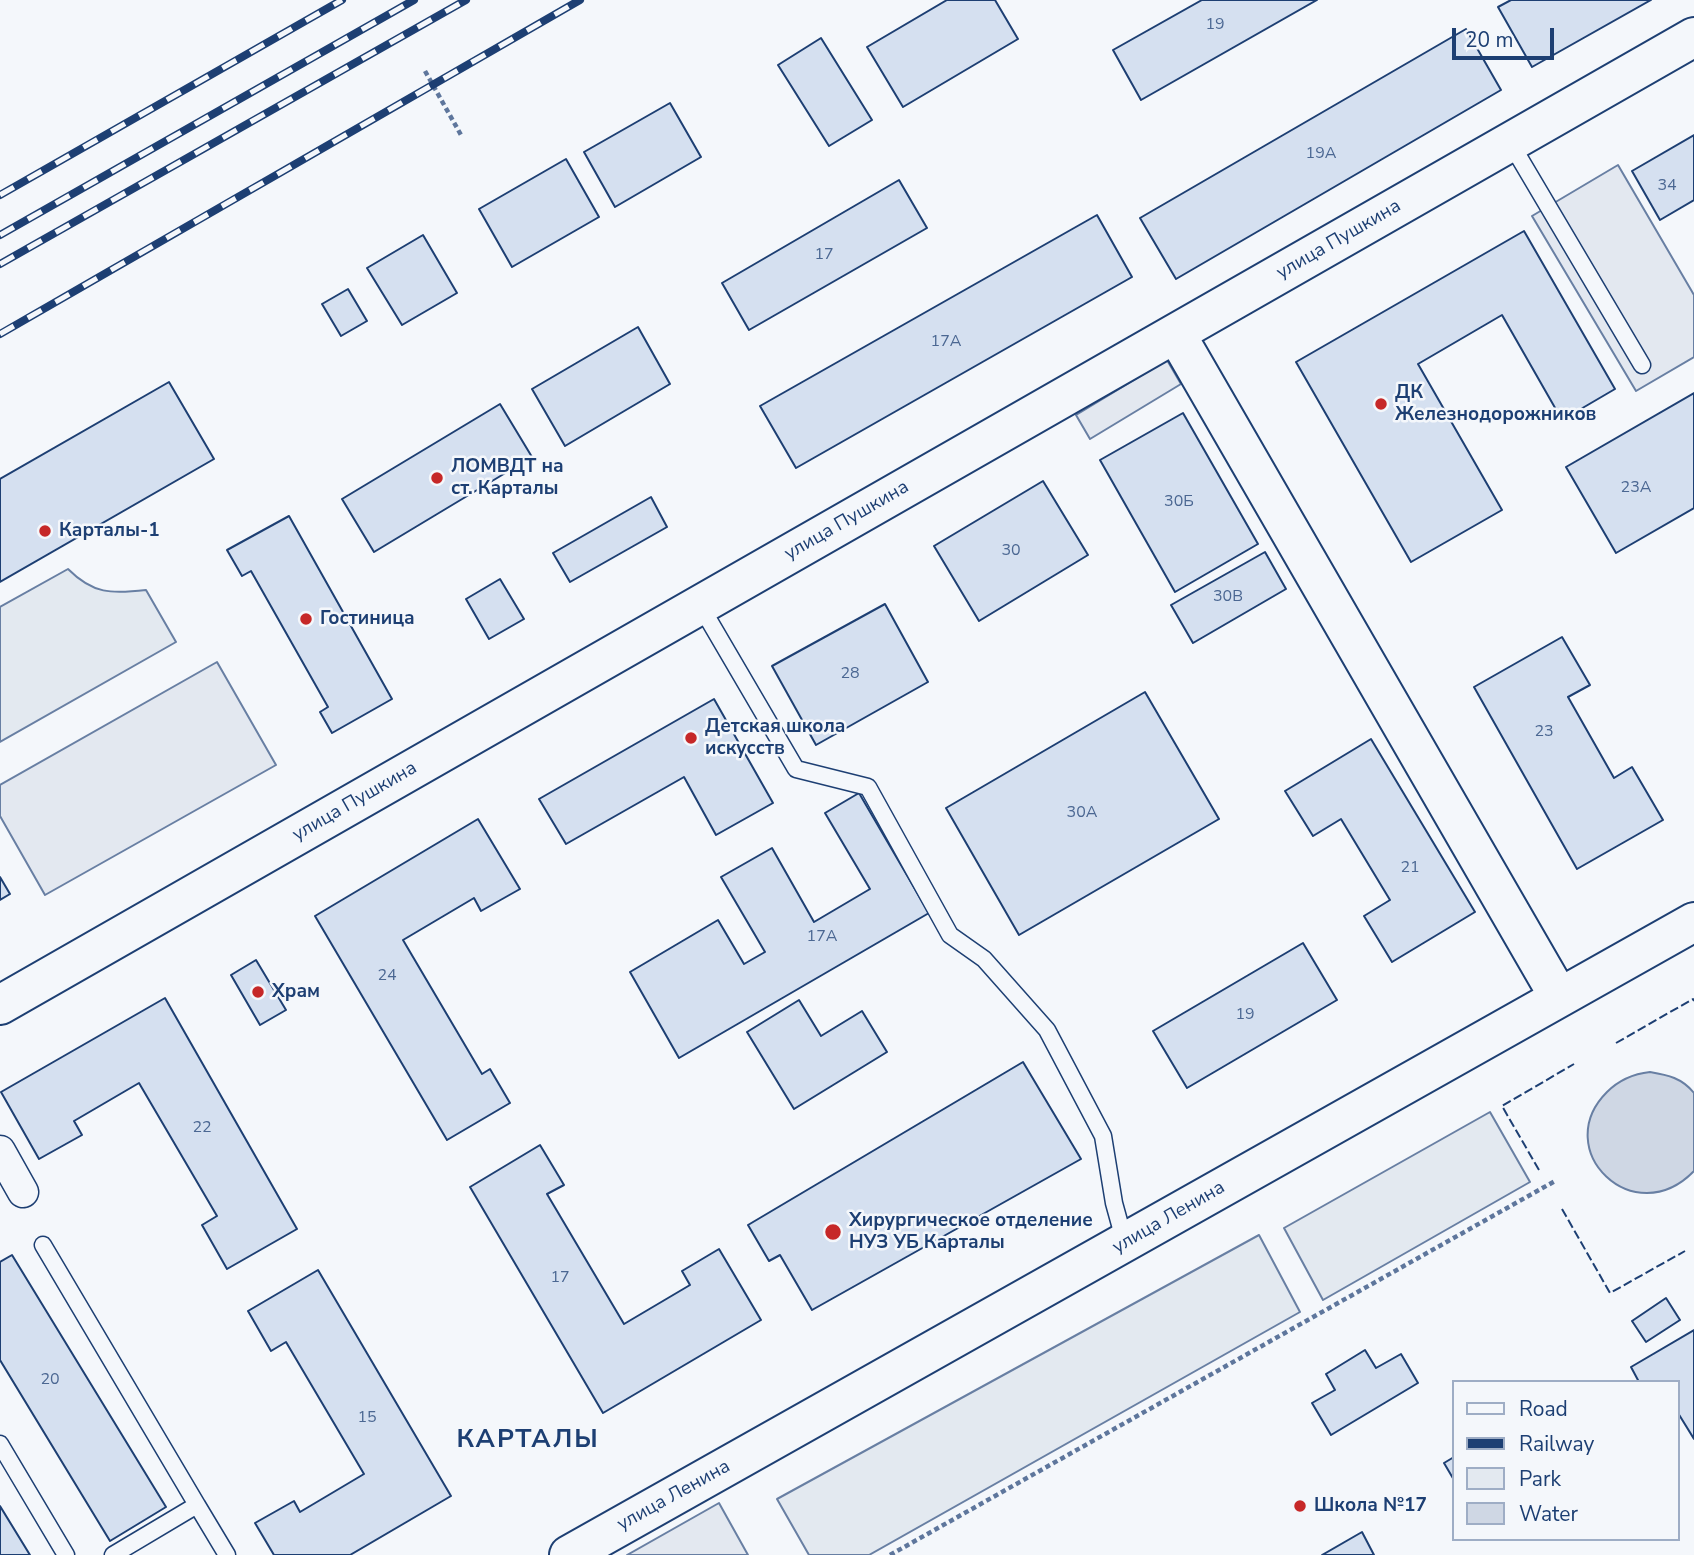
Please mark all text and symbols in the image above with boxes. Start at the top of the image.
scale bar [1456,14,1558,58]
house number: 19 [1205,15,1225,35]
text: 20 m [1465,26,1514,54]
house number: 19А [1306,144,1336,164]
house number: 34 [1657,176,1677,196]
street label: улица Пушкина [1273,195,1405,285]
house number: 17 [814,245,834,265]
house number: 17А [931,332,961,352]
place label: ДК Железнодорожников [1395,382,1596,426]
marker: ДК Железнодорожников [1373,396,1389,412]
place label: ЛОМВДТ на ст. Карталы [451,456,564,500]
marker: ЛОМВДТ на ст. Карталы [429,470,445,486]
street label: улица Пушкина [781,476,913,566]
house number: 23А [1621,478,1651,498]
house number: 30Б [1164,492,1194,512]
place label: Карталы-1 [59,520,160,542]
marker: Карталы-1 [37,523,53,539]
house number: 30 [1001,541,1021,561]
house number: 30В [1213,587,1243,607]
place label: Гостиница [320,608,415,630]
marker: Гостиница [298,611,314,627]
house number: 28 [840,664,860,684]
place label: Детская школа искусств [705,716,845,760]
house number: 23 [1534,722,1554,742]
marker: Детская школа искусств [683,730,699,746]
street label: улица Пушкина [289,757,421,847]
house number: 30А [1067,803,1097,823]
house number: 21 [1400,858,1420,878]
house number: 17А [807,927,837,947]
house number: 24 [377,966,397,986]
place label: Храм [272,981,320,1003]
marker: Храм [250,984,266,1000]
house number: 19 [1235,1005,1255,1025]
house number: 22 [192,1118,212,1138]
street label: улица Ленина [1109,1177,1229,1259]
place label: Хирургическое отделение НУЗ УБ Карталы [849,1210,1093,1254]
marker: Хирургическое отделение НУЗ УБ Карталы [823,1222,843,1242]
house number: 17 [550,1268,570,1288]
house number: 20 [40,1370,60,1390]
legend [1452,1380,1680,1541]
text: Road [1519,1395,1568,1423]
house number: 15 [357,1408,377,1428]
district label: КАРТАЛЫ [457,1425,599,1457]
text: Railway [1519,1430,1594,1458]
street label: улица Ленина [613,1456,735,1536]
text: Park [1519,1465,1561,1493]
place label: Школа №17 [1314,1495,1427,1517]
marker: Школа №17 [1292,1498,1308,1514]
text: Water [1519,1500,1578,1528]

